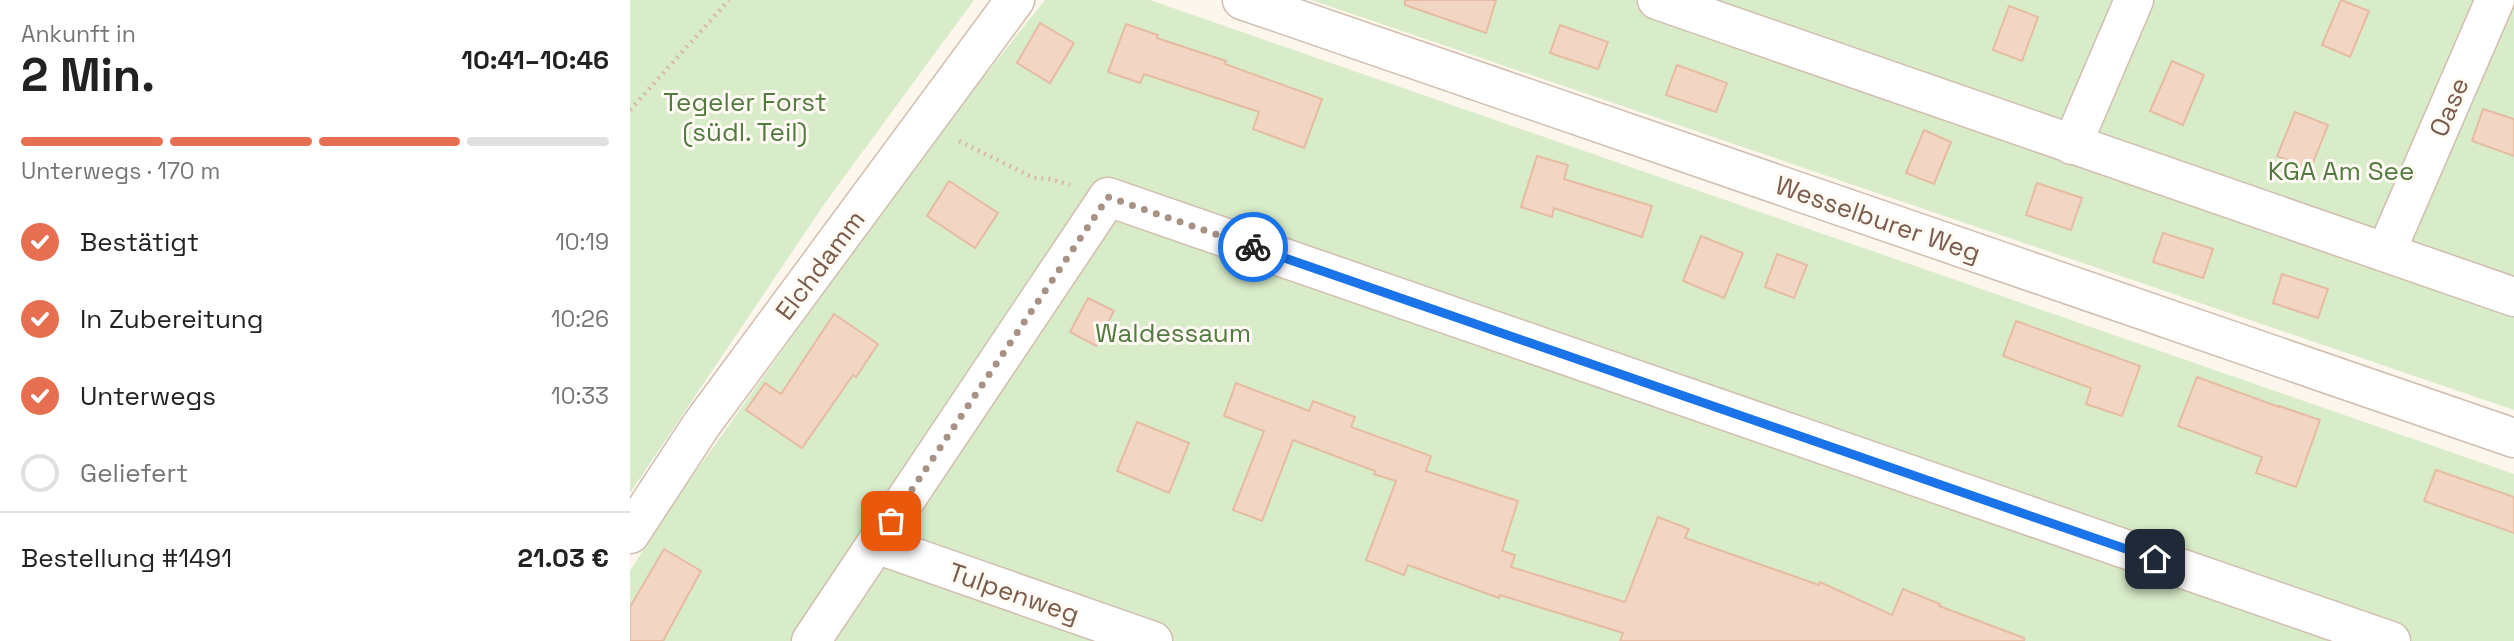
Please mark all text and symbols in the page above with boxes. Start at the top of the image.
text: Ankunft in [21,19,136,49]
text: 10:41–10:46 [461,43,609,77]
text: 2 Min. [21,46,155,104]
street label: Oase [2421,72,2477,142]
park label: Tegeler Forst (südl. Teil) [663,85,827,149]
park label: KGA Am See [2268,154,2414,188]
text: Unterwegs · 170 m [21,156,220,186]
street label: Wesselburer Weg [1771,168,1985,270]
street label: Elchdamm [768,203,872,327]
courier [1218,212,1288,282]
icon: check [21,223,59,261]
text: Bestätigt [80,225,199,259]
text: 10:19 [555,227,609,257]
icon: bike [1234,228,1272,266]
icon: check [21,300,59,338]
text: In Zubereitung [80,302,264,336]
text: 10:26 [551,304,609,334]
park label: Waldessaum [1095,316,1251,350]
icon: check [21,377,59,415]
text: Unterwegs [80,379,216,413]
text: 10:33 [551,381,609,411]
text: Geliefert [80,456,188,490]
pin [861,491,921,551]
icon: bag [872,502,910,540]
pin [2125,529,2185,589]
icon: home [2136,540,2174,578]
text: Bestellung #1491 [21,541,232,575]
text: 21.03 € [517,541,609,575]
street label: Tulpenweg [944,555,1084,631]

